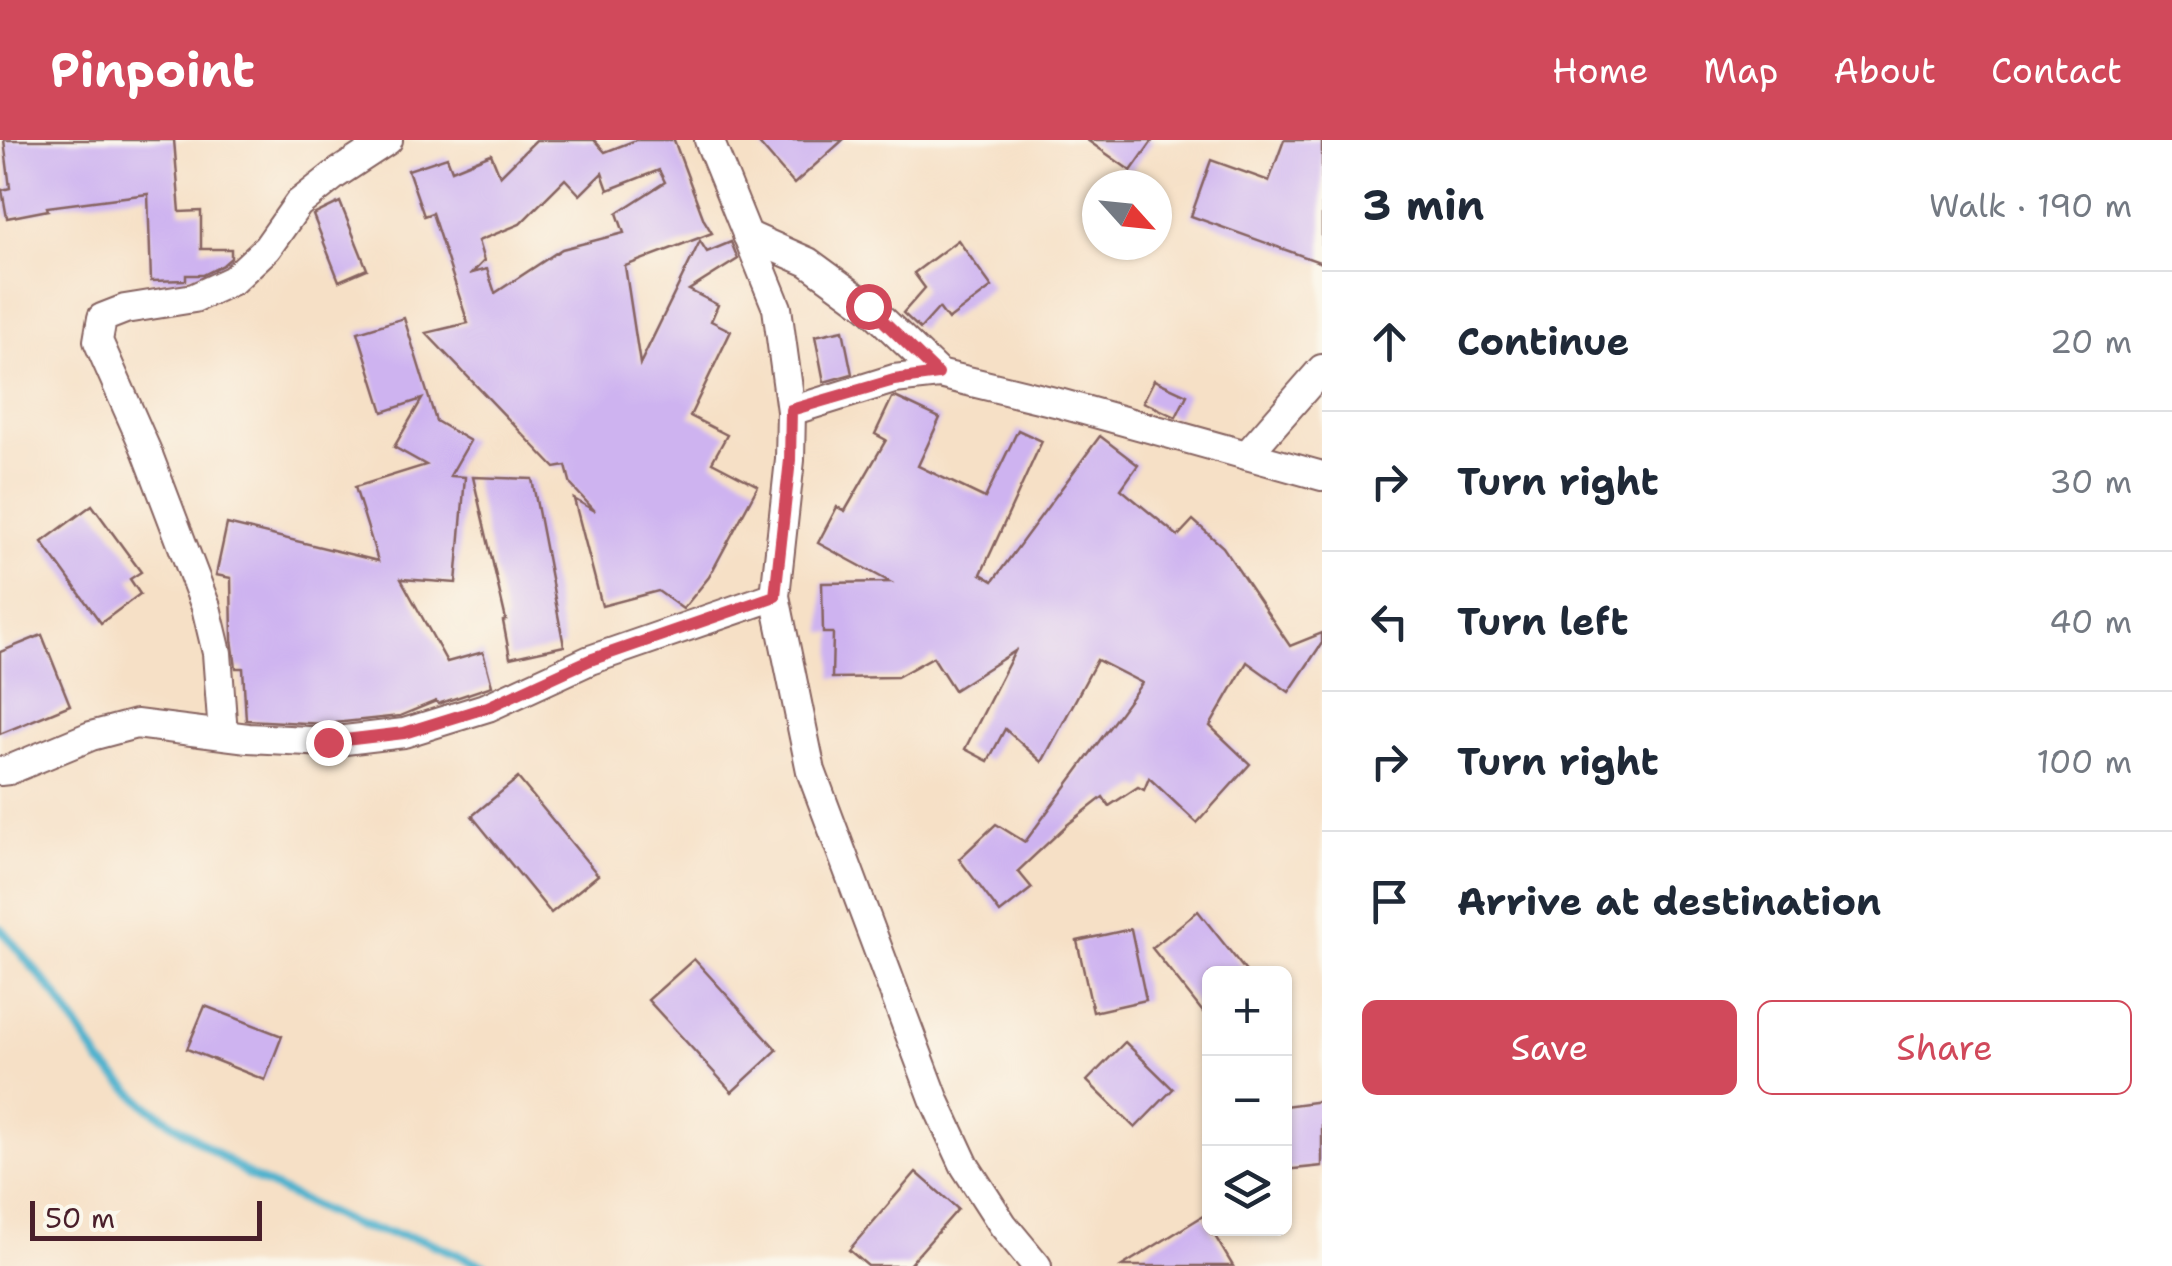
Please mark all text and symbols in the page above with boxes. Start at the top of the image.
text: Pinpoint [50,38,255,102]
text: Home [1552,47,1648,94]
text: Map [1703,47,1778,94]
text: About [1833,47,1936,94]
text: Contact [1991,47,2122,94]
north arrow [1082,170,1172,260]
text: 3 min [1362,177,1484,233]
text: Walk · 190 m [1929,184,2132,227]
route start [846,284,892,330]
icon: ahead [1362,314,1417,369]
text: Continue [1457,316,1629,367]
text: 20 m [2050,320,2132,363]
icon: right [1362,454,1417,509]
text: Turn right [1457,456,1659,507]
text: 30 m [2049,460,2132,503]
icon: left [1362,594,1417,649]
text: Turn left [1457,596,1629,647]
text: 40 m [2049,600,2132,643]
route end [306,720,352,766]
icon: right [1362,734,1417,789]
text: Turn right [1457,736,1659,787]
text: 100 m [2036,740,2132,783]
icon: arrive [1362,874,1417,929]
text: Arrive at destination [1457,876,1881,927]
map controls [1202,966,1292,1236]
button: + [1202,966,1292,1056]
button: Save [1362,1000,1737,1095]
button: Share [1757,1000,2132,1095]
button: − [1202,1056,1292,1146]
button: layers [1202,1146,1292,1236]
scale bar [30,1196,262,1240]
text: 50 m [45,1199,115,1237]

